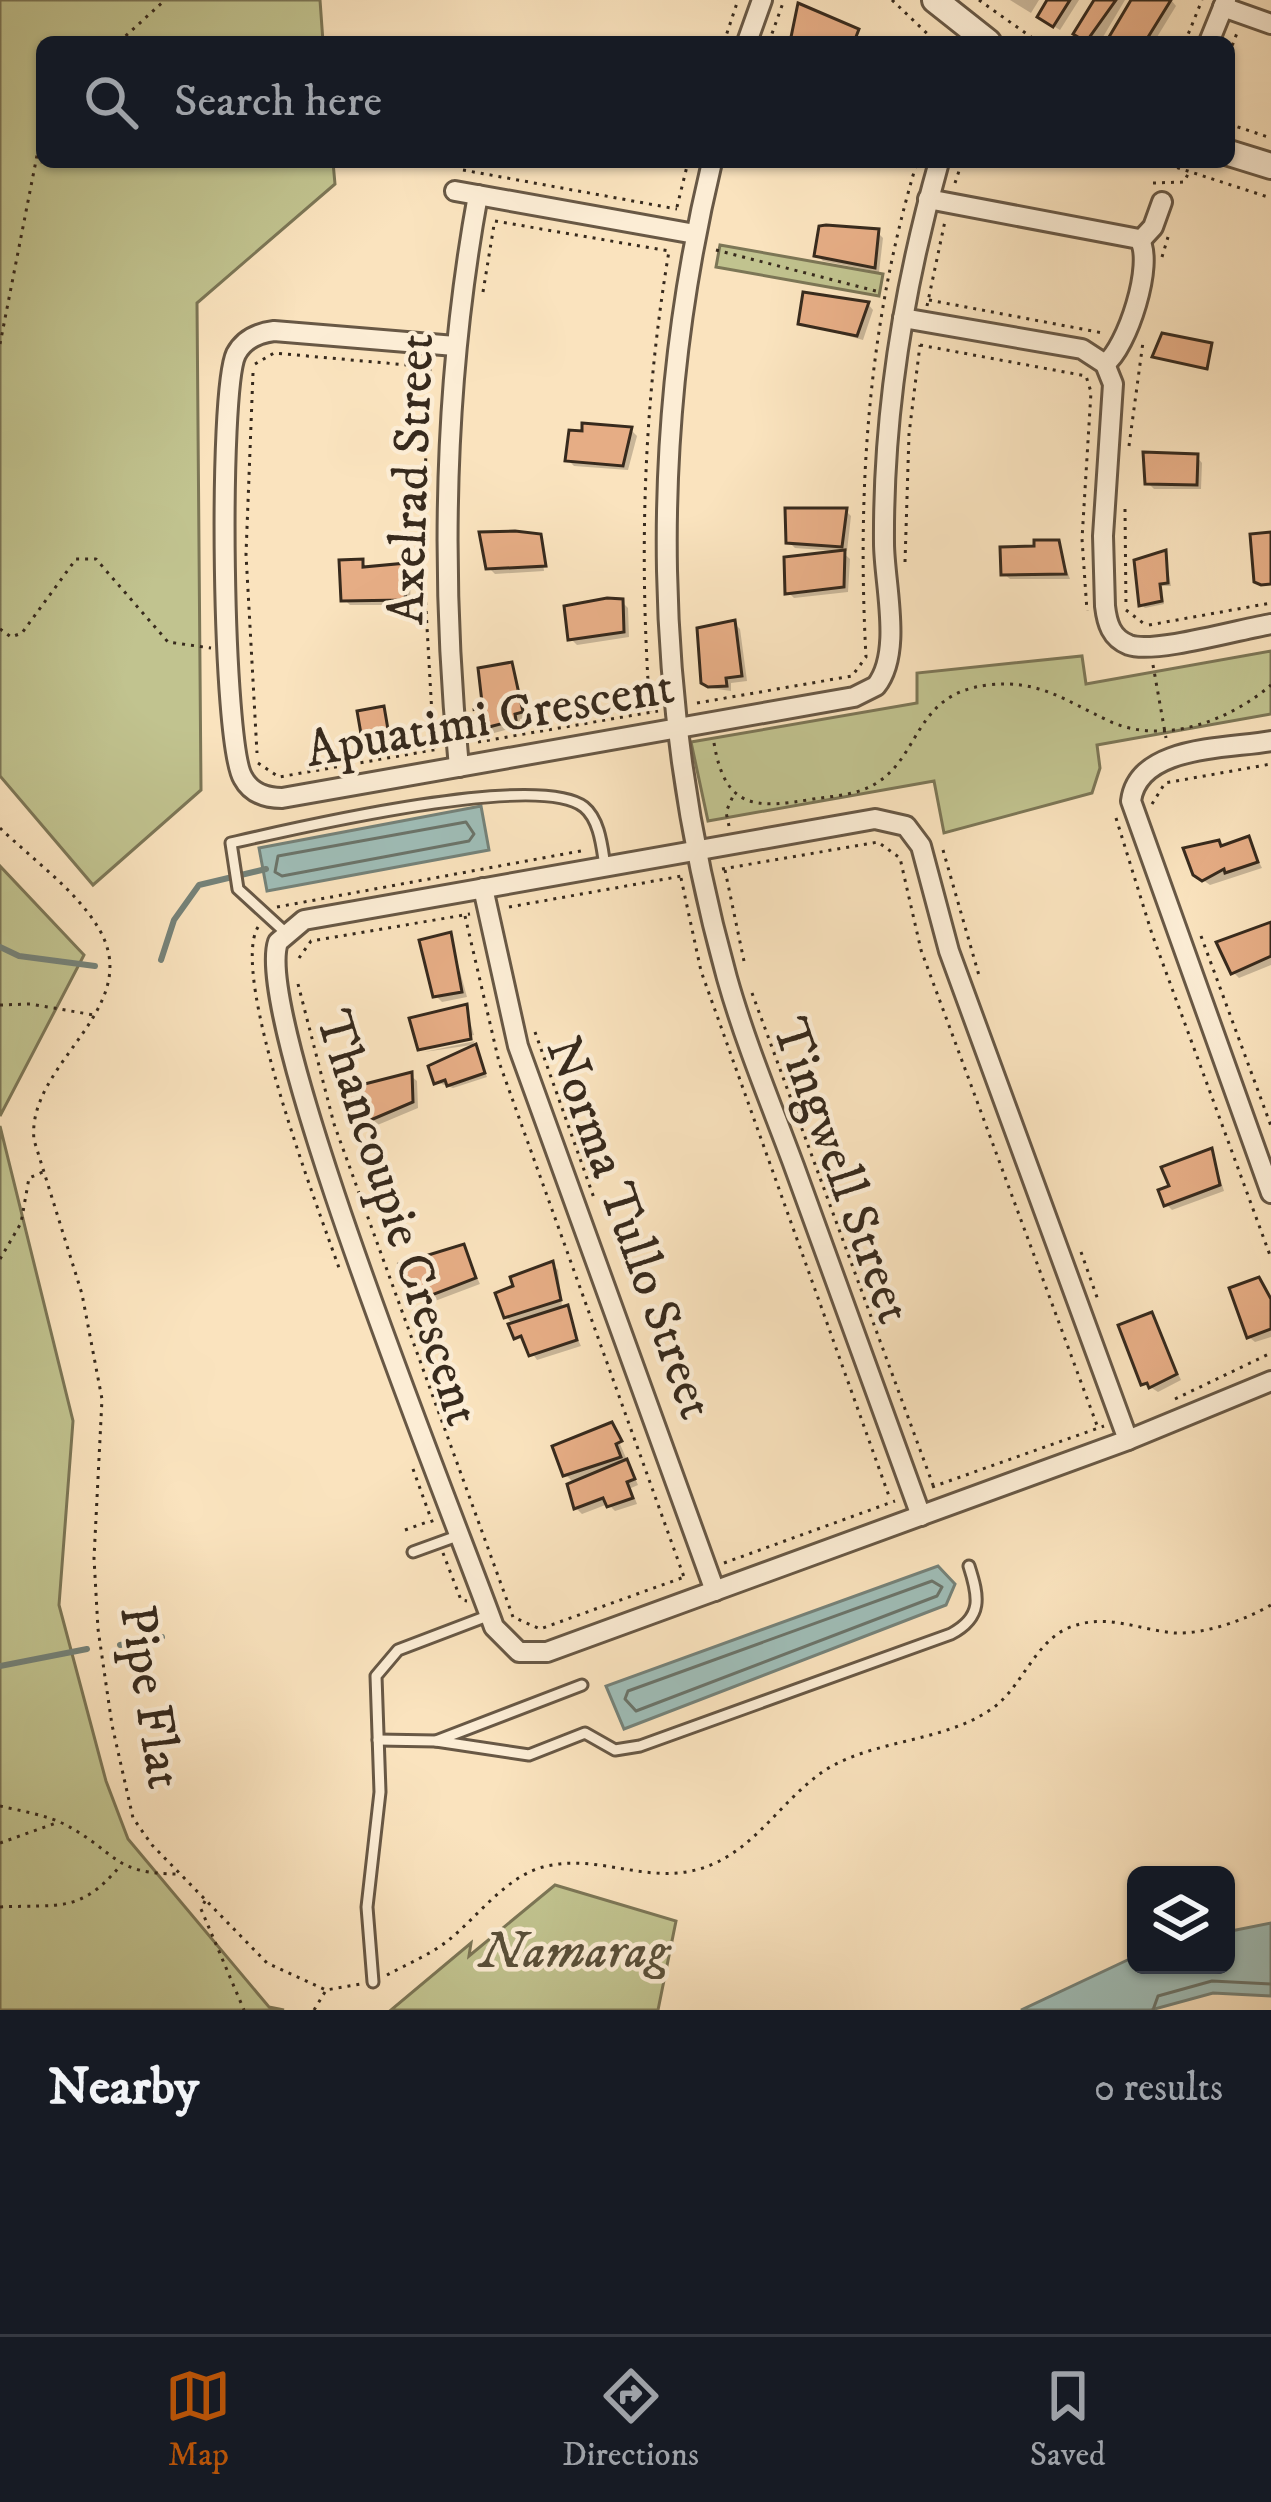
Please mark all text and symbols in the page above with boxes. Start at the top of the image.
search box [36,36,1235,168]
icon: search [78,69,144,135]
text: Search here [174,74,382,130]
street label: Axelrad Street [375,332,449,626]
street label: Apuatimi Crescent [301,655,679,783]
street label: Thancoupie Crescent [300,1003,494,1433]
street label: Tingwell Street [756,1010,926,1332]
street label: Norma Tullo Street [530,1028,728,1428]
street label: Pipe Flat [104,1601,196,1793]
map controls [1127,1866,1235,1974]
button: layers [1127,1866,1235,1974]
park label: Namarag [477,1920,672,1984]
text: Nearby [48,2056,199,2120]
text: 0 results [1094,2064,1223,2113]
tab: Map [165,2363,231,2476]
tab: Directions [562,2363,699,2476]
tab: Saved [1030,2363,1106,2476]

